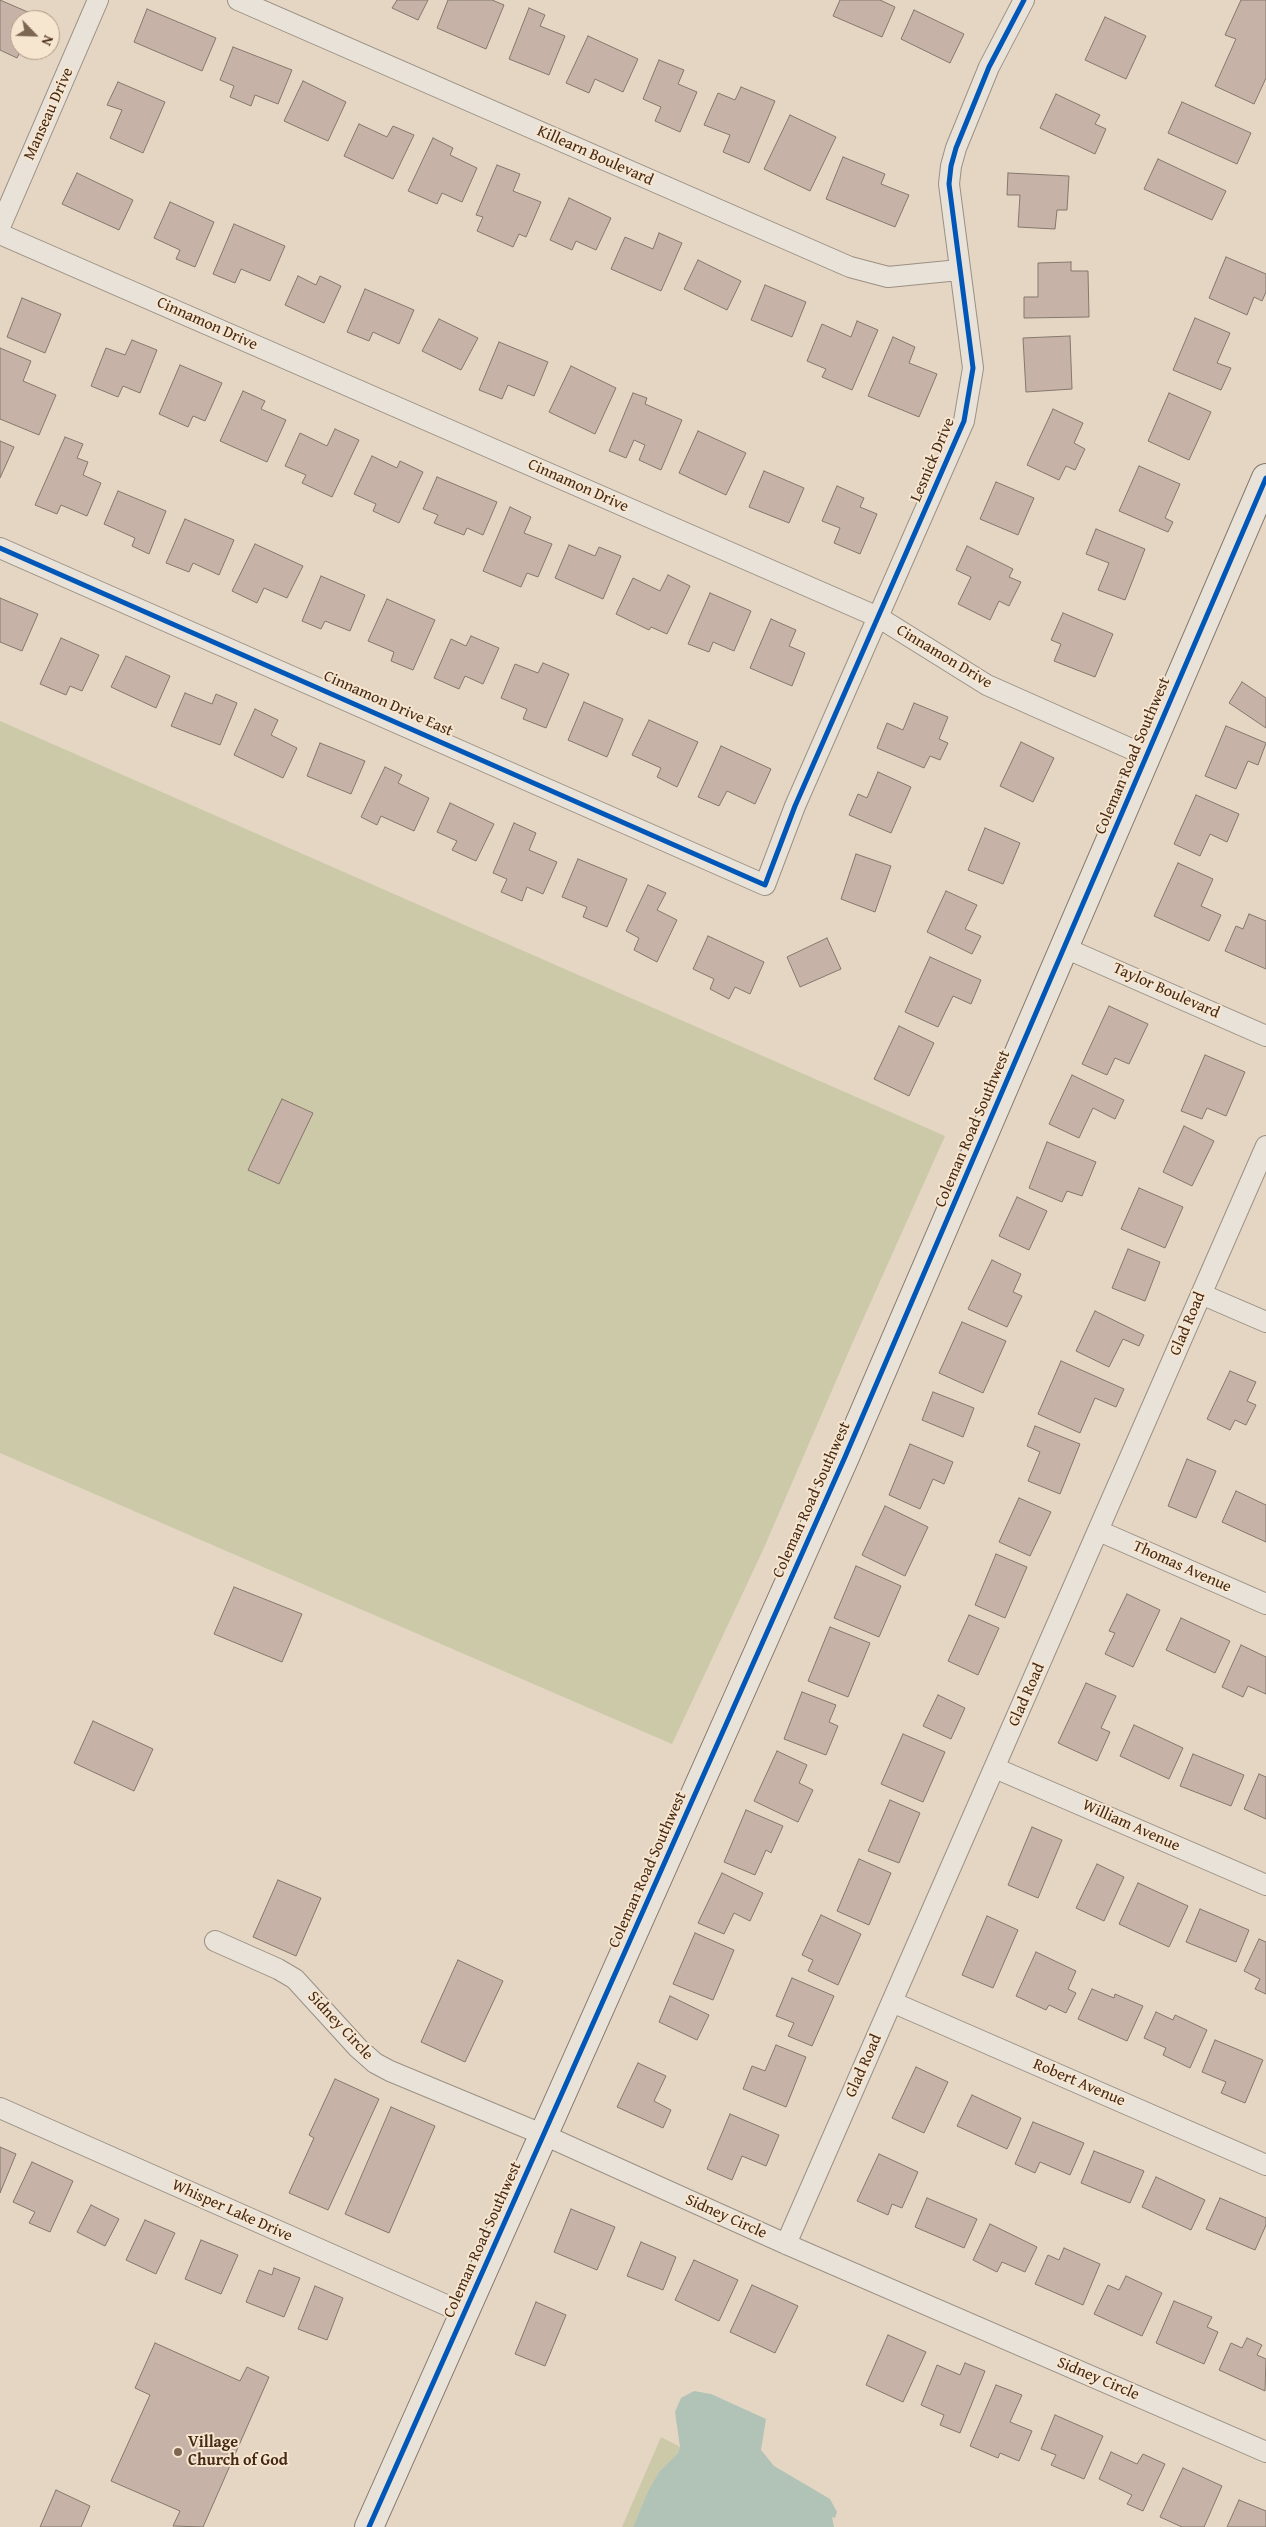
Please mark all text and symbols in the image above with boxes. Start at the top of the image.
north arrow [10,10,60,60]
text: N [37,32,59,49]
street label: Manseau Drive [20,65,78,163]
street label: Killearn Boulevard [534,122,656,190]
street label: Cinnamon Drive [154,293,260,355]
street label: Lesnick Drive [907,415,959,505]
street label: Cinnamon Drive [525,455,631,517]
street label: Cinnamon Drive [893,621,995,693]
street label: Cinnamon Drive East [320,667,456,741]
street label: Coleman Road Southwest [1091,675,1175,837]
street label: Taylor Boulevard [1110,959,1222,1023]
street label: Coleman Road Southwest [931,1048,1015,1210]
street label: Glad Road [1166,1289,1210,1359]
street label: Coleman Road Southwest [769,1419,855,1581]
street label: Thomas Avenue [1130,1537,1234,1597]
street label: Glad Road [1005,1660,1049,1730]
street label: Coleman Road Southwest [605,1789,691,1951]
street label: William Avenue [1079,1796,1183,1856]
street label: Sidney Circle [303,1988,377,2064]
street label: Glad Road [842,2031,886,2101]
street label: Robert Avenue [1030,2055,1128,2111]
street label: Coleman Road Southwest [440,2159,526,2321]
street label: Whisper Lake Drive [169,2176,295,2246]
street label: Sidney Circle [682,2190,770,2244]
street label: Sidney Circle [1054,2353,1142,2405]
place label: Village Church of God [188,2433,288,2471]
marker: Village Church of God [172,2446,184,2458]

